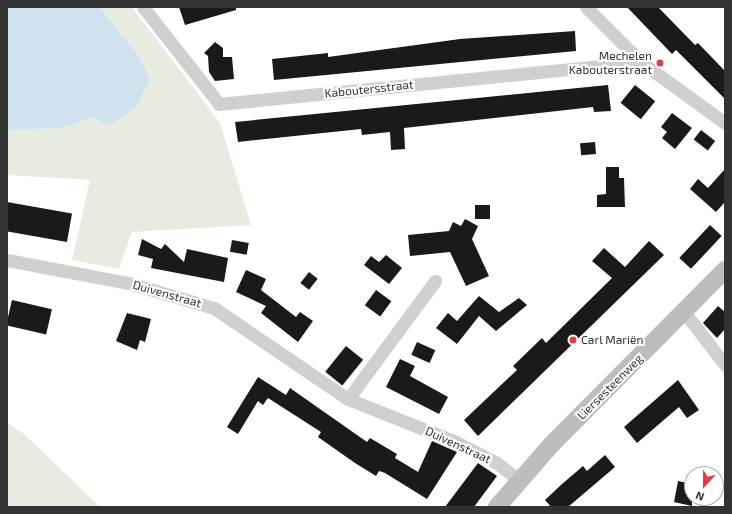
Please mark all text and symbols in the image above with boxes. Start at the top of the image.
place label: Mechelen Kabouterstraat [569,49,652,77]
marker: Mechelen Kabouterstraat [655,58,665,68]
street label: Kaboutersstraat [324,77,414,101]
street label: Duivenstraat [131,277,203,311]
place label: Carl Mariën [581,333,644,347]
marker: Carl Mariën [568,335,578,345]
street label: Liersesteenweg [574,351,646,423]
street label: Duivenstraat [423,424,493,466]
north arrow [684,466,724,506]
text: N [694,489,706,504]

